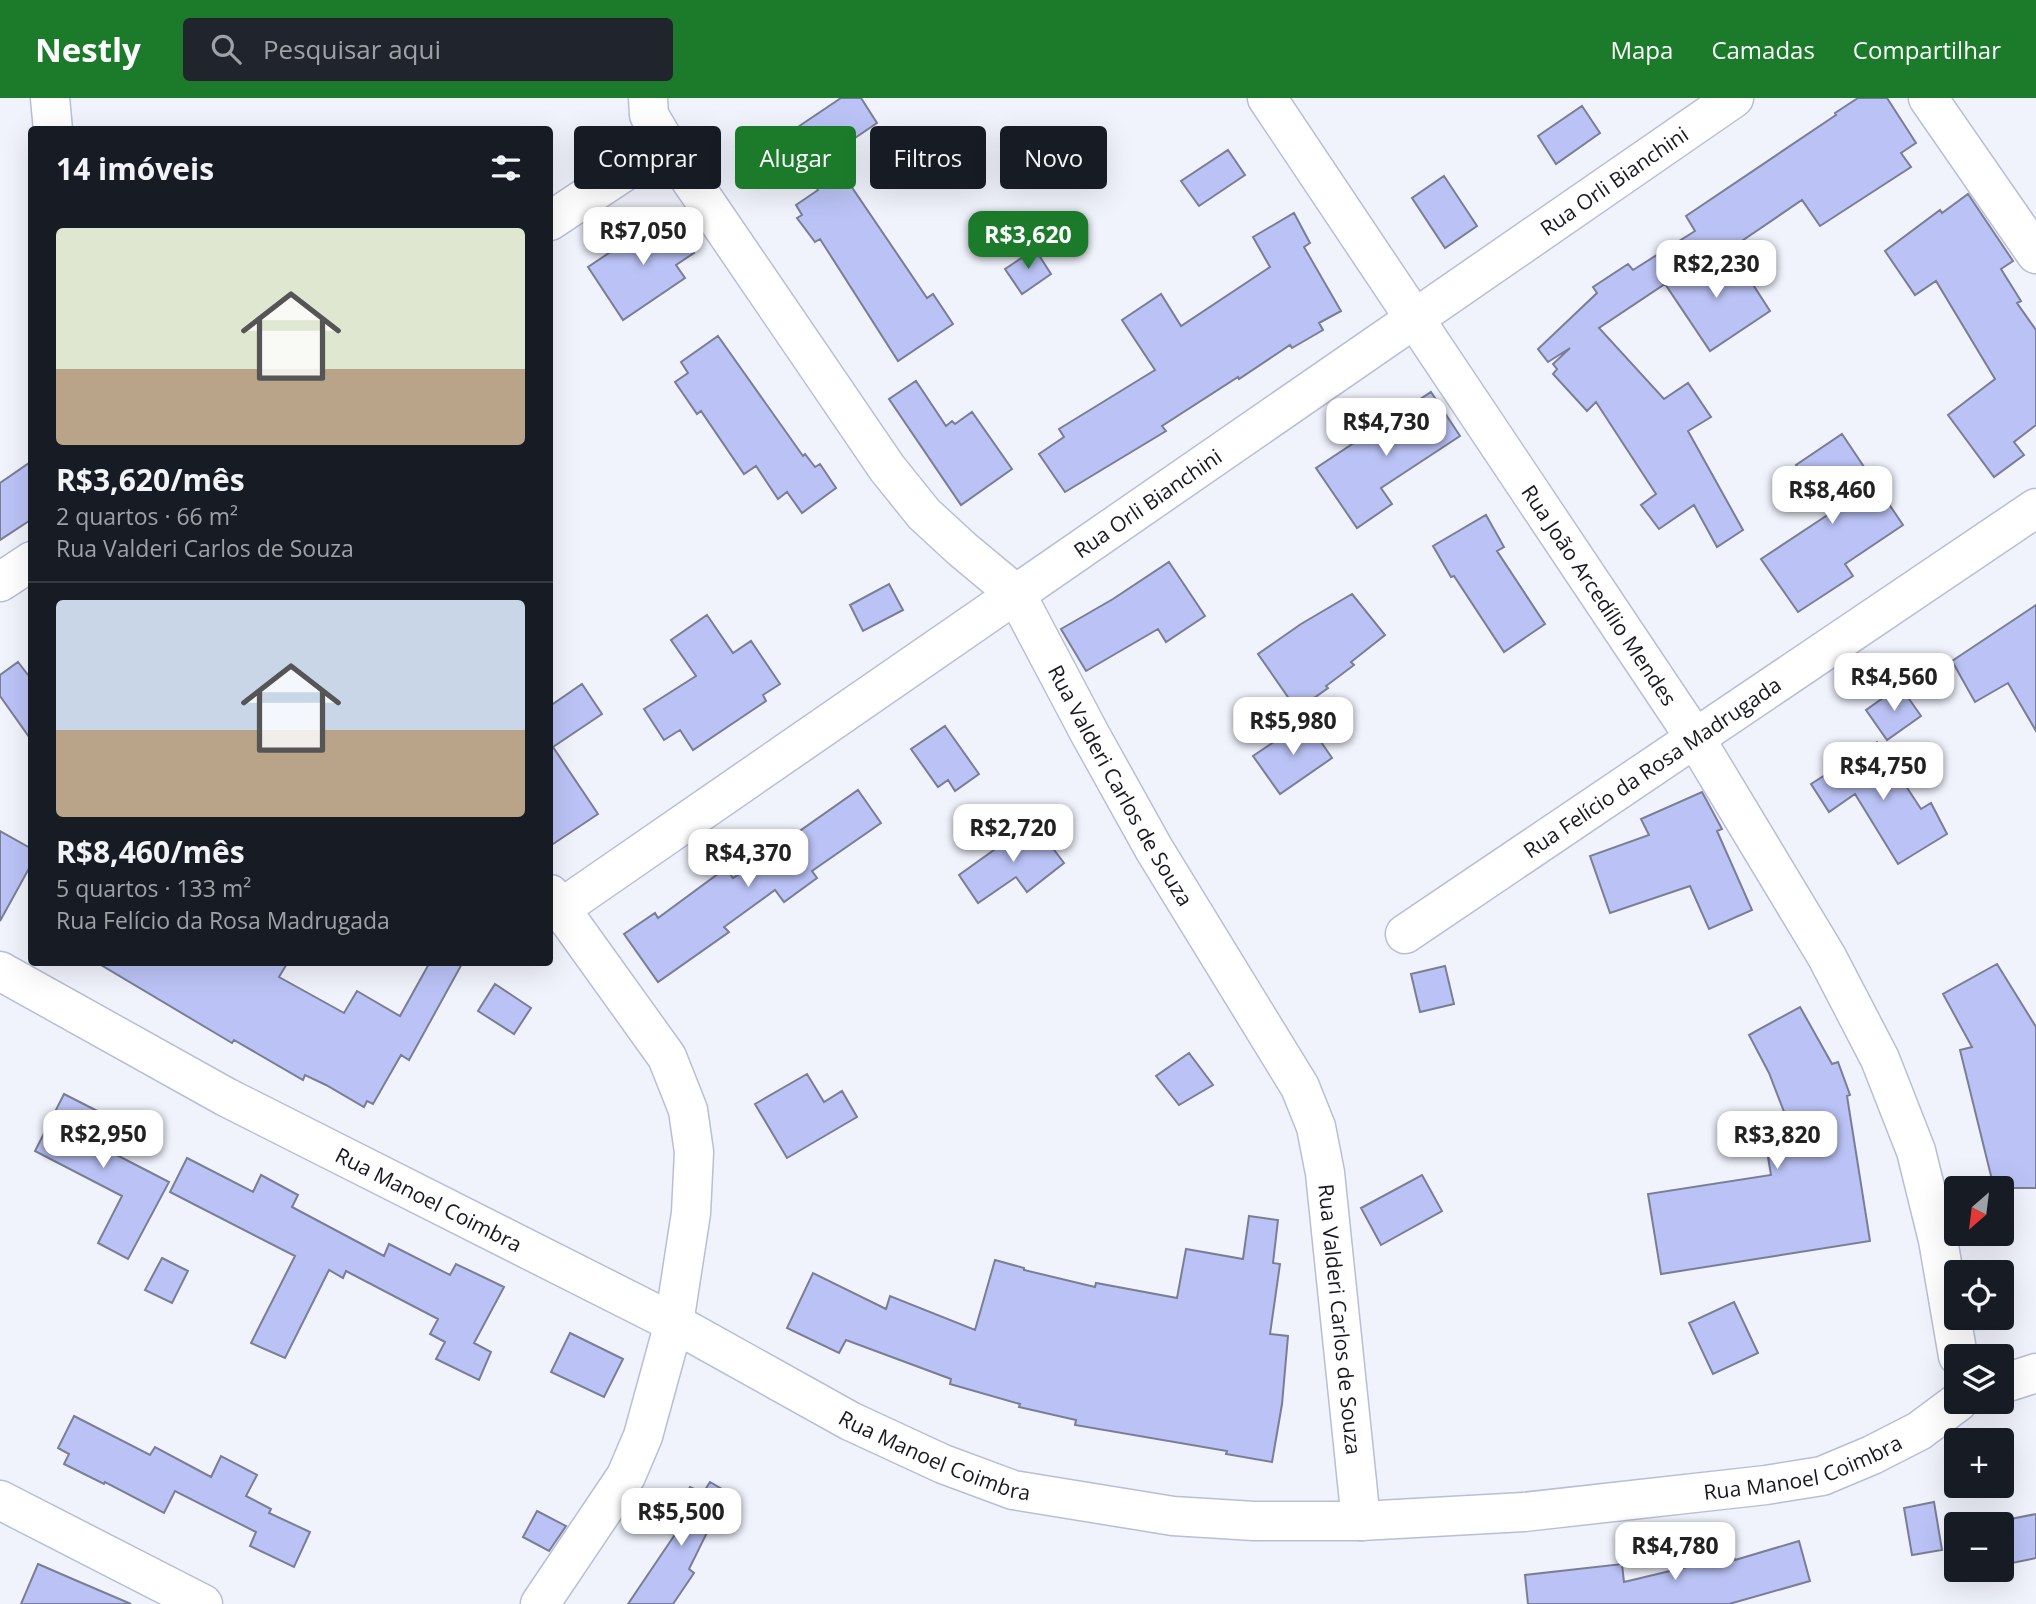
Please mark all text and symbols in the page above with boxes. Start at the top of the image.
search box [183,18,673,81]
text: Nestly [35,27,141,72]
icon: search [207,30,245,68]
text: Pesquisar aqui [263,31,441,67]
text: Mapa [1610,33,1673,66]
text: Camadas [1711,33,1815,66]
text: Compartilhar [1853,33,2001,66]
street label: Rua Orli Bianchini [1534,120,1693,242]
chip: Comprar [574,126,721,189]
chip: Alugar [735,126,856,189]
chip: Filtros [870,126,986,189]
chip: Novo [1000,126,1107,189]
text: 14 imóveis [56,148,214,189]
icon: filters [487,149,525,187]
pin: R$7,050 [578,208,708,267]
pin: R$3,620 [963,212,1093,271]
text: R$7,050 [599,214,687,246]
text: R$3,620 [984,218,1072,250]
pin: R$2,230 [1651,240,1781,300]
text: R$2,230 [1672,247,1760,279]
icon: home [228,273,354,399]
pin: R$4,730 [1321,398,1451,458]
text: R$4,730 [1342,405,1430,437]
street label: Rua Orli Bianchini [1068,442,1227,564]
text: R$3,620/mês [56,459,245,500]
pin: R$8,460 [1767,466,1897,526]
text: R$8,460 [1788,473,1876,505]
street label: Rua João Arcedílio Mendes [1516,479,1683,711]
text: 2 quartos · 66 m² [56,500,238,532]
text: Rua Valderi Carlos de Souza [56,532,354,564]
icon: home [228,645,354,771]
pin: R$4,560 [1829,654,1959,713]
street label: Rua Valderi Carlos de Souza [1042,660,1200,911]
text: R$4,560 [1850,660,1938,692]
street label: Rua Felício da Rosa Madrugada [1518,670,1786,864]
pin: R$5,980 [1228,698,1358,757]
text: R$5,980 [1249,704,1337,736]
pin: R$4,750 [1818,742,1948,802]
text: R$4,750 [1839,749,1927,781]
pin: R$2,720 [948,804,1078,864]
text: R$2,720 [969,811,1057,843]
pin: R$4,370 [683,830,813,889]
text: R$8,460/mês [56,831,245,872]
text: R$4,370 [704,836,792,868]
text: 5 quartos · 133 m² [56,872,251,904]
text: Rua Felício da Rosa Madrugada [56,904,390,936]
pin: R$2,950 [38,1110,168,1170]
pin: R$3,820 [1712,1112,1842,1171]
text: R$2,950 [59,1117,147,1149]
text: R$3,820 [1733,1118,1821,1150]
street label: Rua Manoel Coimbra [331,1141,527,1258]
north arrow [1944,1176,2014,1246]
map controls [1944,1176,2014,1582]
street label: Rua Valderi Carlos de Souza [1312,1182,1368,1456]
button: locate [1944,1260,2014,1330]
button: layers [1944,1344,2014,1414]
street label: Rua Manoel Coimbra [834,1404,1033,1507]
street label: Rua Manoel Coimbra [1702,1428,1907,1506]
button: + [1944,1428,2014,1498]
pin: R$5,500 [616,1488,746,1548]
text: R$5,500 [637,1495,725,1527]
button: − [1944,1512,2014,1582]
pin: R$4,780 [1610,1522,1740,1582]
text: R$4,780 [1631,1529,1719,1561]

